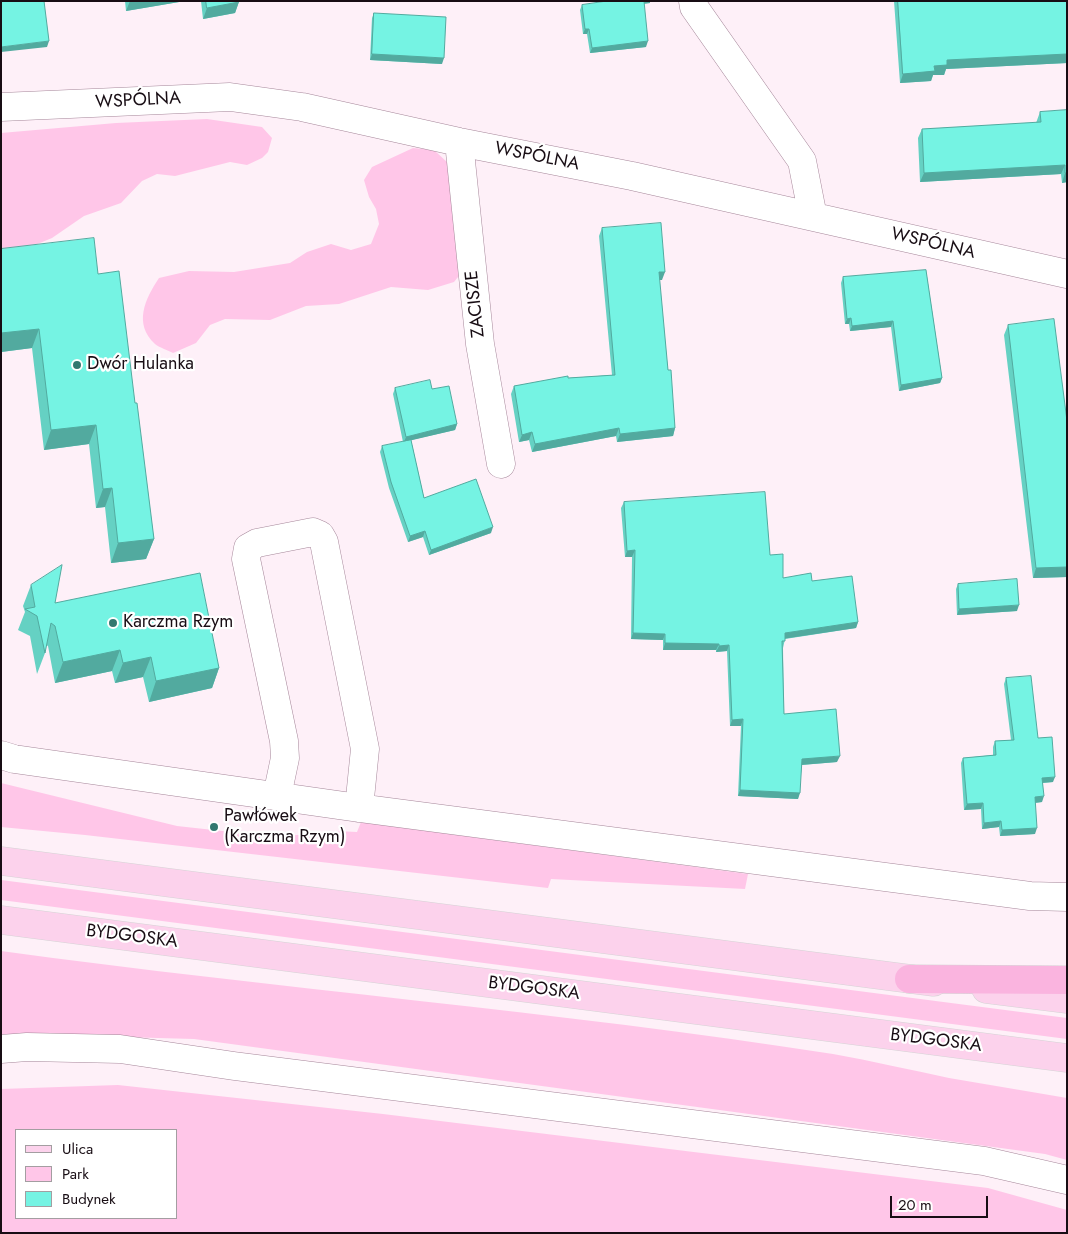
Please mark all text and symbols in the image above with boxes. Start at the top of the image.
street label: WSPÓLNA [95,88,181,114]
street label: WSPÓLNA [493,138,581,176]
street label: WSPÓLNA [889,224,977,264]
street label: ZACISZE [462,269,490,339]
place label: Dwór Hulanka [87,354,194,376]
marker: Dwór Hulanka [71,359,83,371]
place label: Karczma Rzym [123,612,233,634]
marker: Karczma Rzym [107,617,119,629]
place label: Pawłówek (Karczma Rzym) [224,806,345,849]
marker: Pawłówek (Karczma Rzym) [208,821,220,833]
street label: BYDGOSKA [85,921,179,953]
street label: BYDGOSKA [487,973,581,1005]
street label: BYDGOSKA [889,1025,983,1057]
legend [15,1129,178,1219]
text: Ulica [62,1138,93,1160]
text: Park [62,1163,89,1185]
scale bar [893,1186,990,1218]
text: Budynek [62,1188,116,1210]
text: 20 m [898,1194,932,1216]

